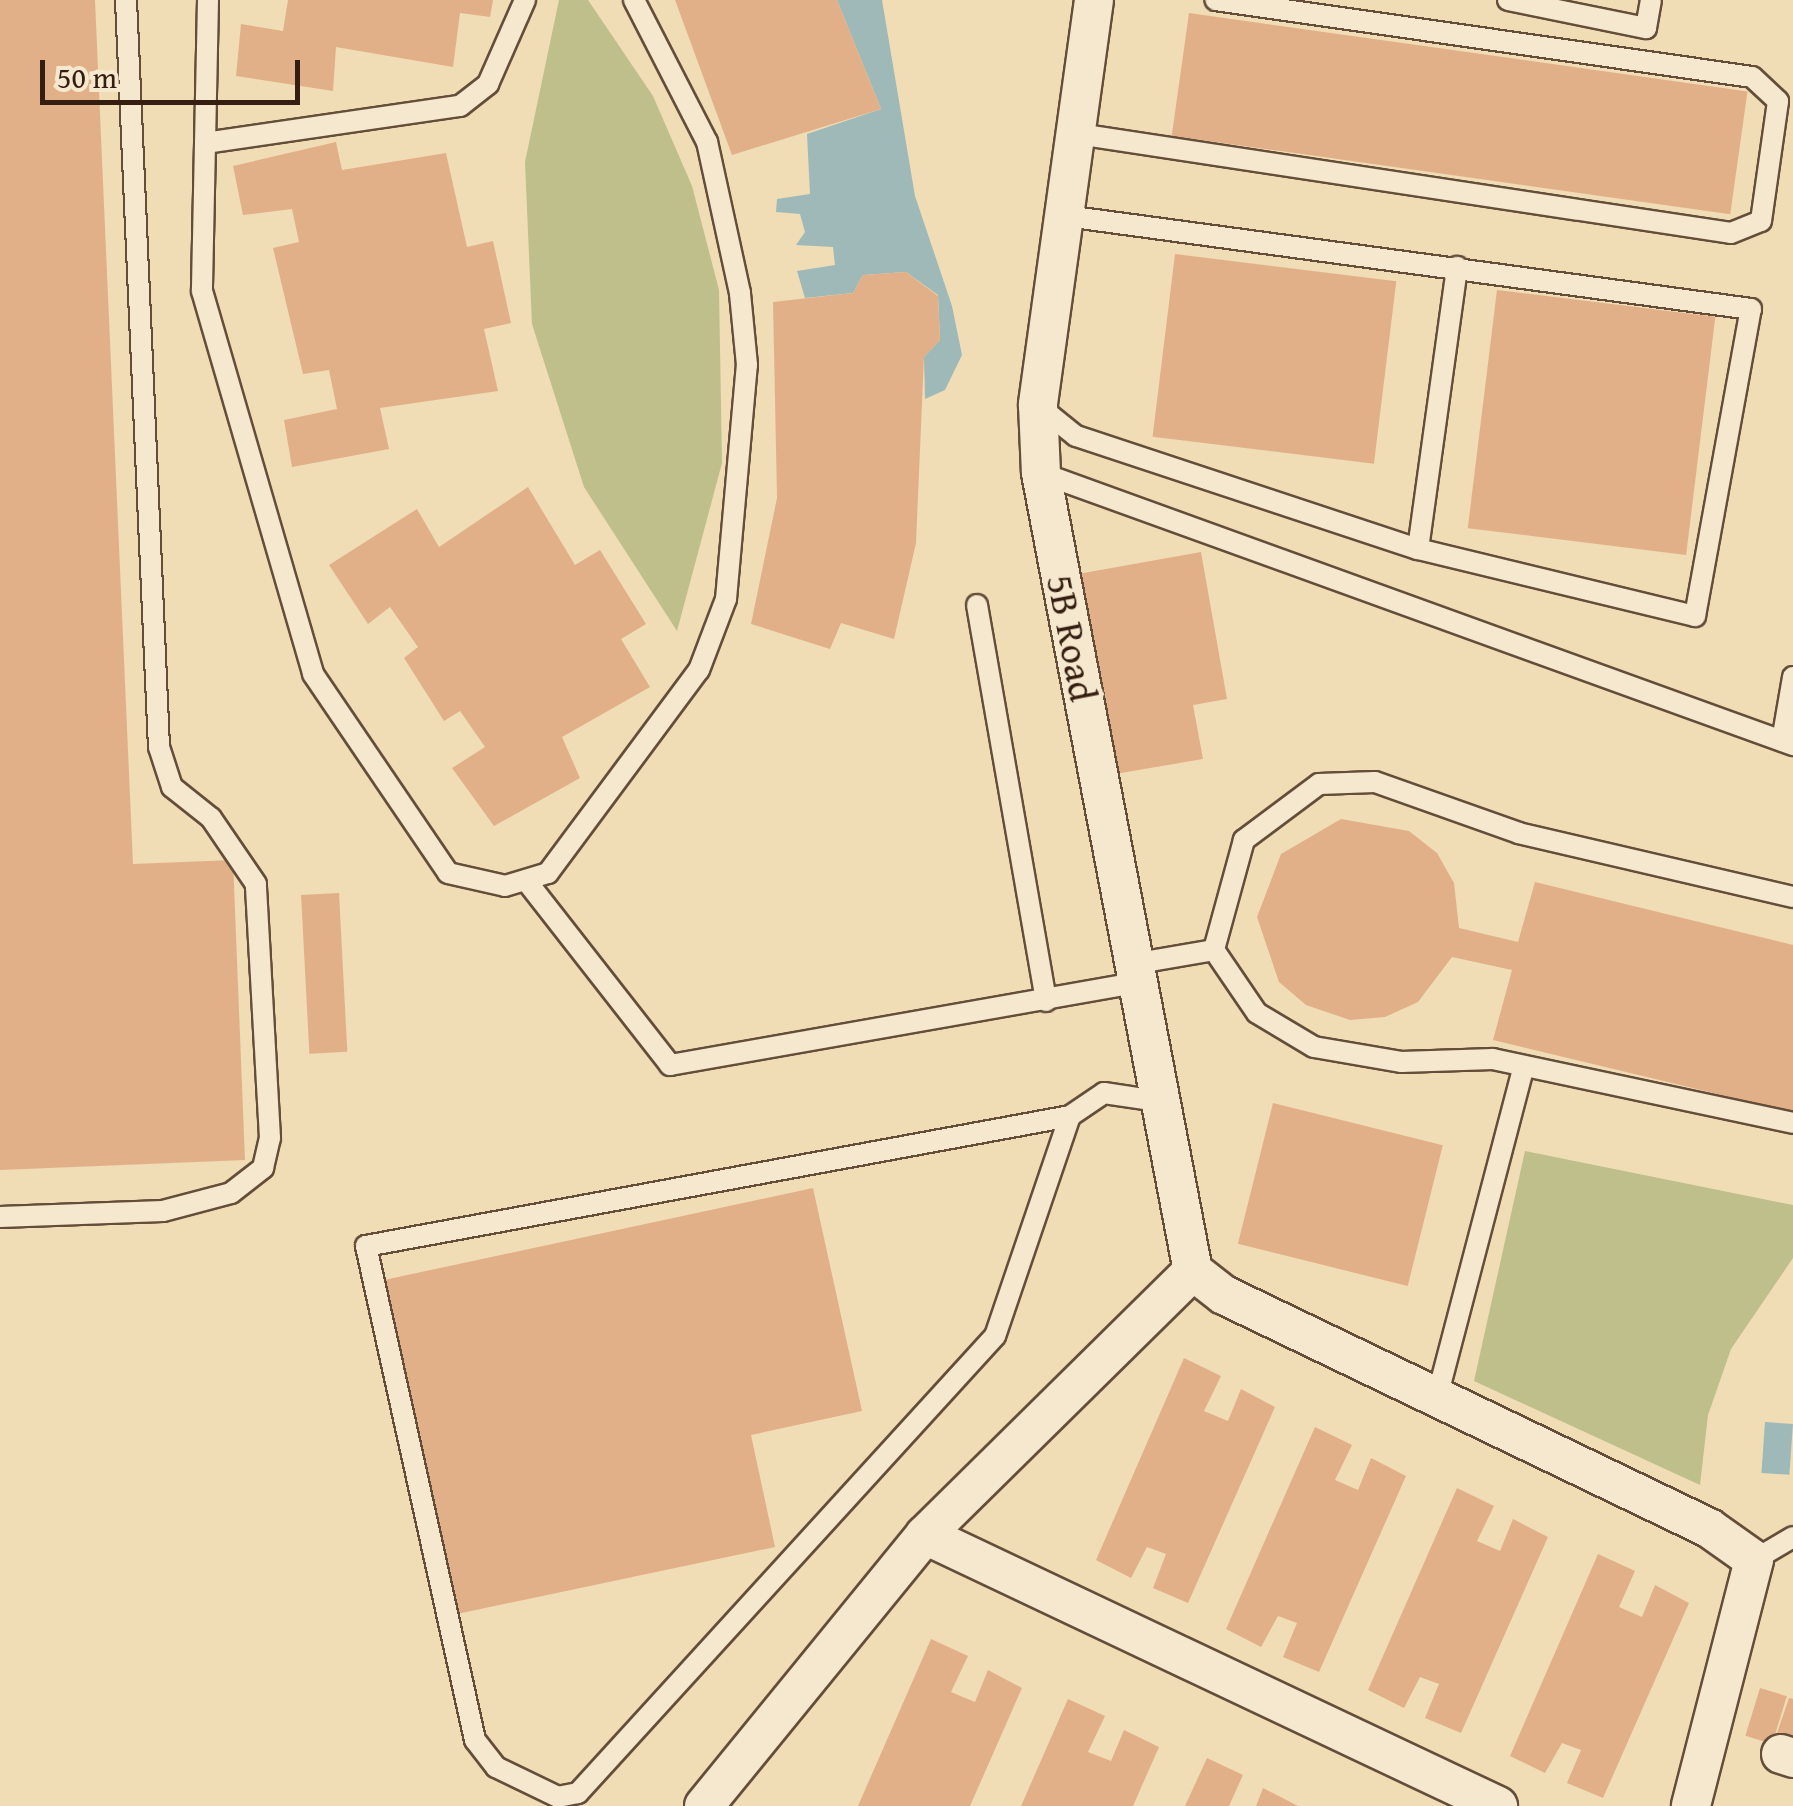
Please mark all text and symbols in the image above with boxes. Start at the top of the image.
scale bar [45,40,305,102]
text: 50 m [57,55,117,99]
street label: 5B Road [1037,571,1107,705]

